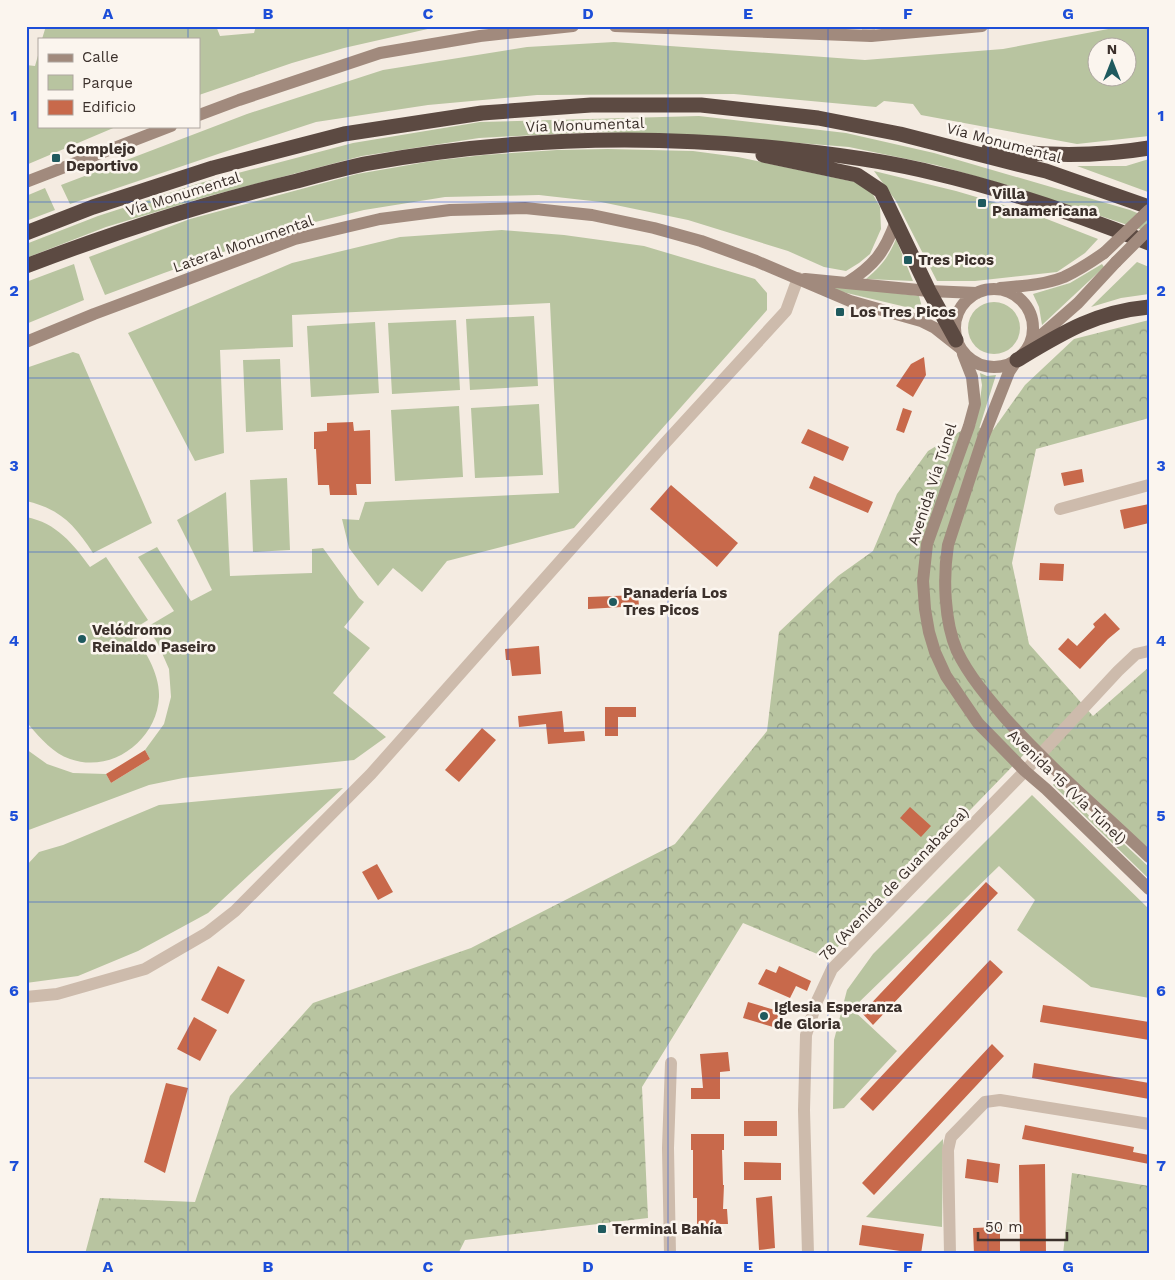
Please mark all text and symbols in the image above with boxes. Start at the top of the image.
text: A [103,4,114,23]
text: B [263,4,274,23]
text: C [423,4,434,23]
text: D [582,4,594,23]
text: E [743,4,753,23]
text: F [903,4,913,23]
text: G [1062,4,1074,23]
legend [38,38,200,128]
north arrow [1088,38,1138,88]
text: N [1107,41,1117,57]
text: Calle [82,48,119,66]
text: Parque [82,74,133,92]
text: Edificio [82,98,136,116]
text: 1 [11,106,17,125]
text: 1 [1158,106,1164,125]
street label: Vía Monumental [525,114,645,136]
street label: Vía Monumental [944,119,1064,167]
place label: Complejo Deportivo [66,140,138,175]
marker: Complejo Deportivo [50,152,62,164]
street label: Vía Monumental [124,168,243,220]
place label: Villa Panamericana [992,185,1098,220]
marker: Villa Panamericana [976,197,988,209]
street label: Lateral Monumental [170,211,316,277]
place label: Tres Picos [918,251,994,269]
marker: Tres Picos [902,254,914,266]
text: 2 [9,281,19,300]
text: 2 [1156,281,1166,300]
place label: Los Tres Picos [850,303,956,321]
marker: Los Tres Picos [834,306,846,318]
street label: Avenida Vía Túnel [904,420,960,548]
text: 3 [9,456,19,475]
text: 3 [1156,456,1166,475]
place label: Panadería Los Tres Picos [623,584,727,619]
marker: Panadería Los Tres Picos [607,596,619,608]
place label: Velódromo Reinaldo Paseiro [92,621,216,656]
text: 4 [9,631,19,650]
text: 4 [1156,631,1166,650]
marker: Velódromo Reinaldo Paseiro [76,633,88,645]
street label: Avenida 15 (Vía Túnel) [1004,726,1130,848]
street label: 78 (Avenida de Guanabacoa) [816,803,972,965]
text: 5 [9,806,19,825]
text: 5 [1156,806,1166,825]
text: 6 [9,981,19,1000]
text: 6 [1156,981,1166,1000]
place label: Iglesia Esperanza de Gloria [774,998,903,1033]
marker: Iglesia Esperanza de Gloria [758,1010,770,1022]
text: 7 [9,1156,19,1175]
text: 7 [1156,1156,1166,1175]
scale bar [978,1210,1066,1242]
text: 50 m [985,1218,1022,1236]
place label: Terminal Bahía [612,1220,723,1238]
marker: Terminal Bahía [596,1223,608,1235]
text: A [103,1257,114,1276]
text: B [263,1257,274,1276]
text: C [423,1257,434,1276]
text: D [582,1257,594,1276]
text: E [743,1257,753,1276]
text: F [903,1257,913,1276]
text: G [1062,1257,1074,1276]

